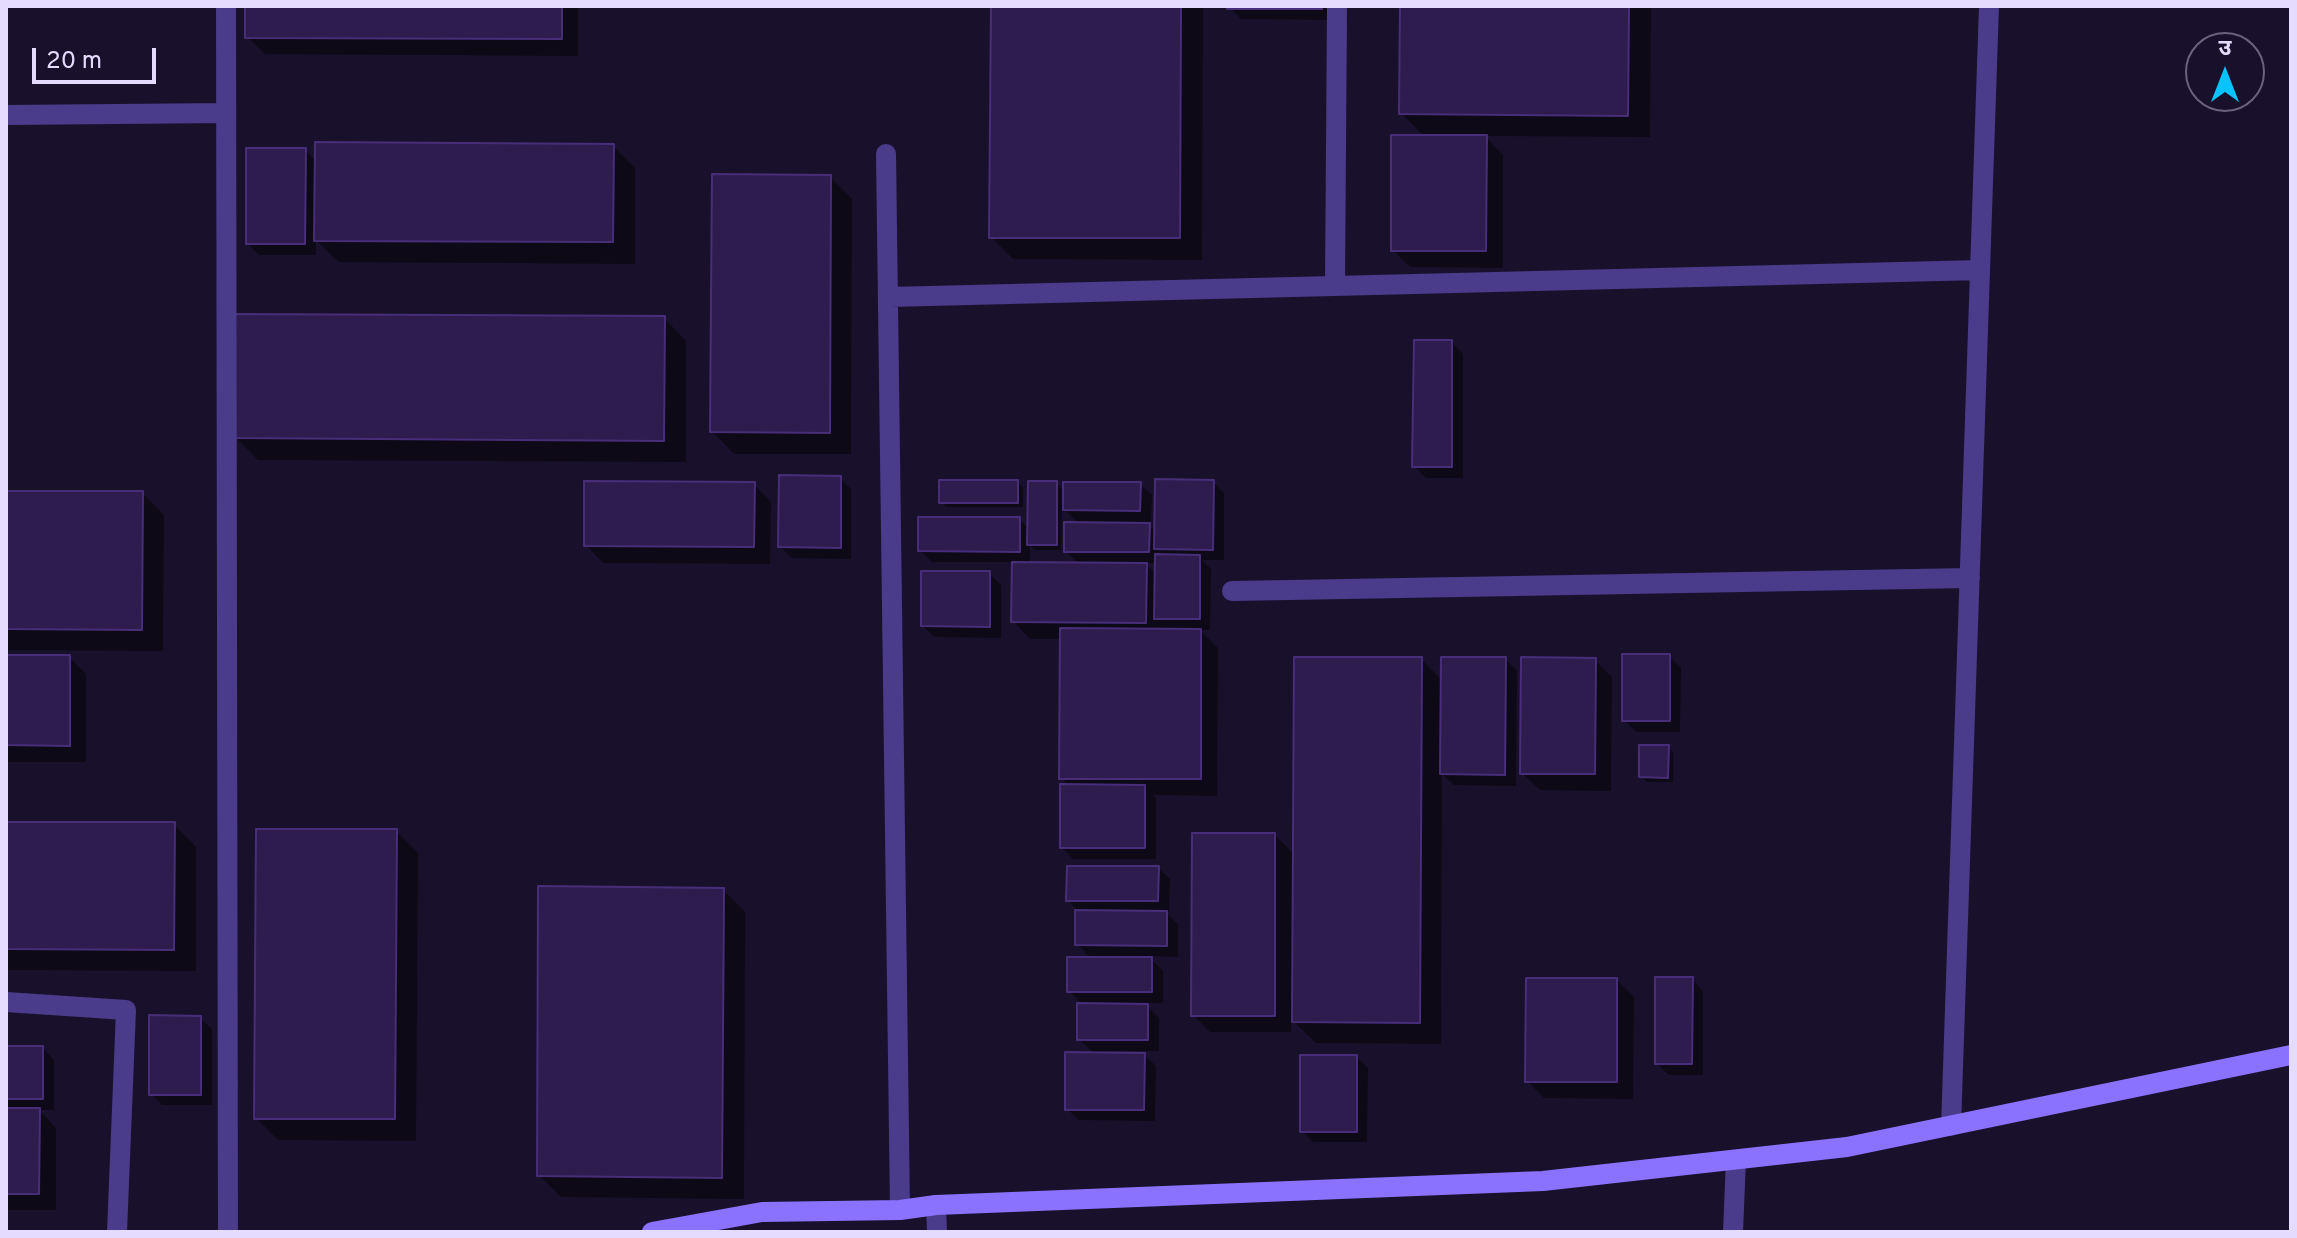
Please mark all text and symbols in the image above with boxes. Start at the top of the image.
scale bar [36,32,160,82]
north arrow [2185,32,2265,112]
text: उ [2219,36,2231,63]
text: 20 m [46,47,102,77]

